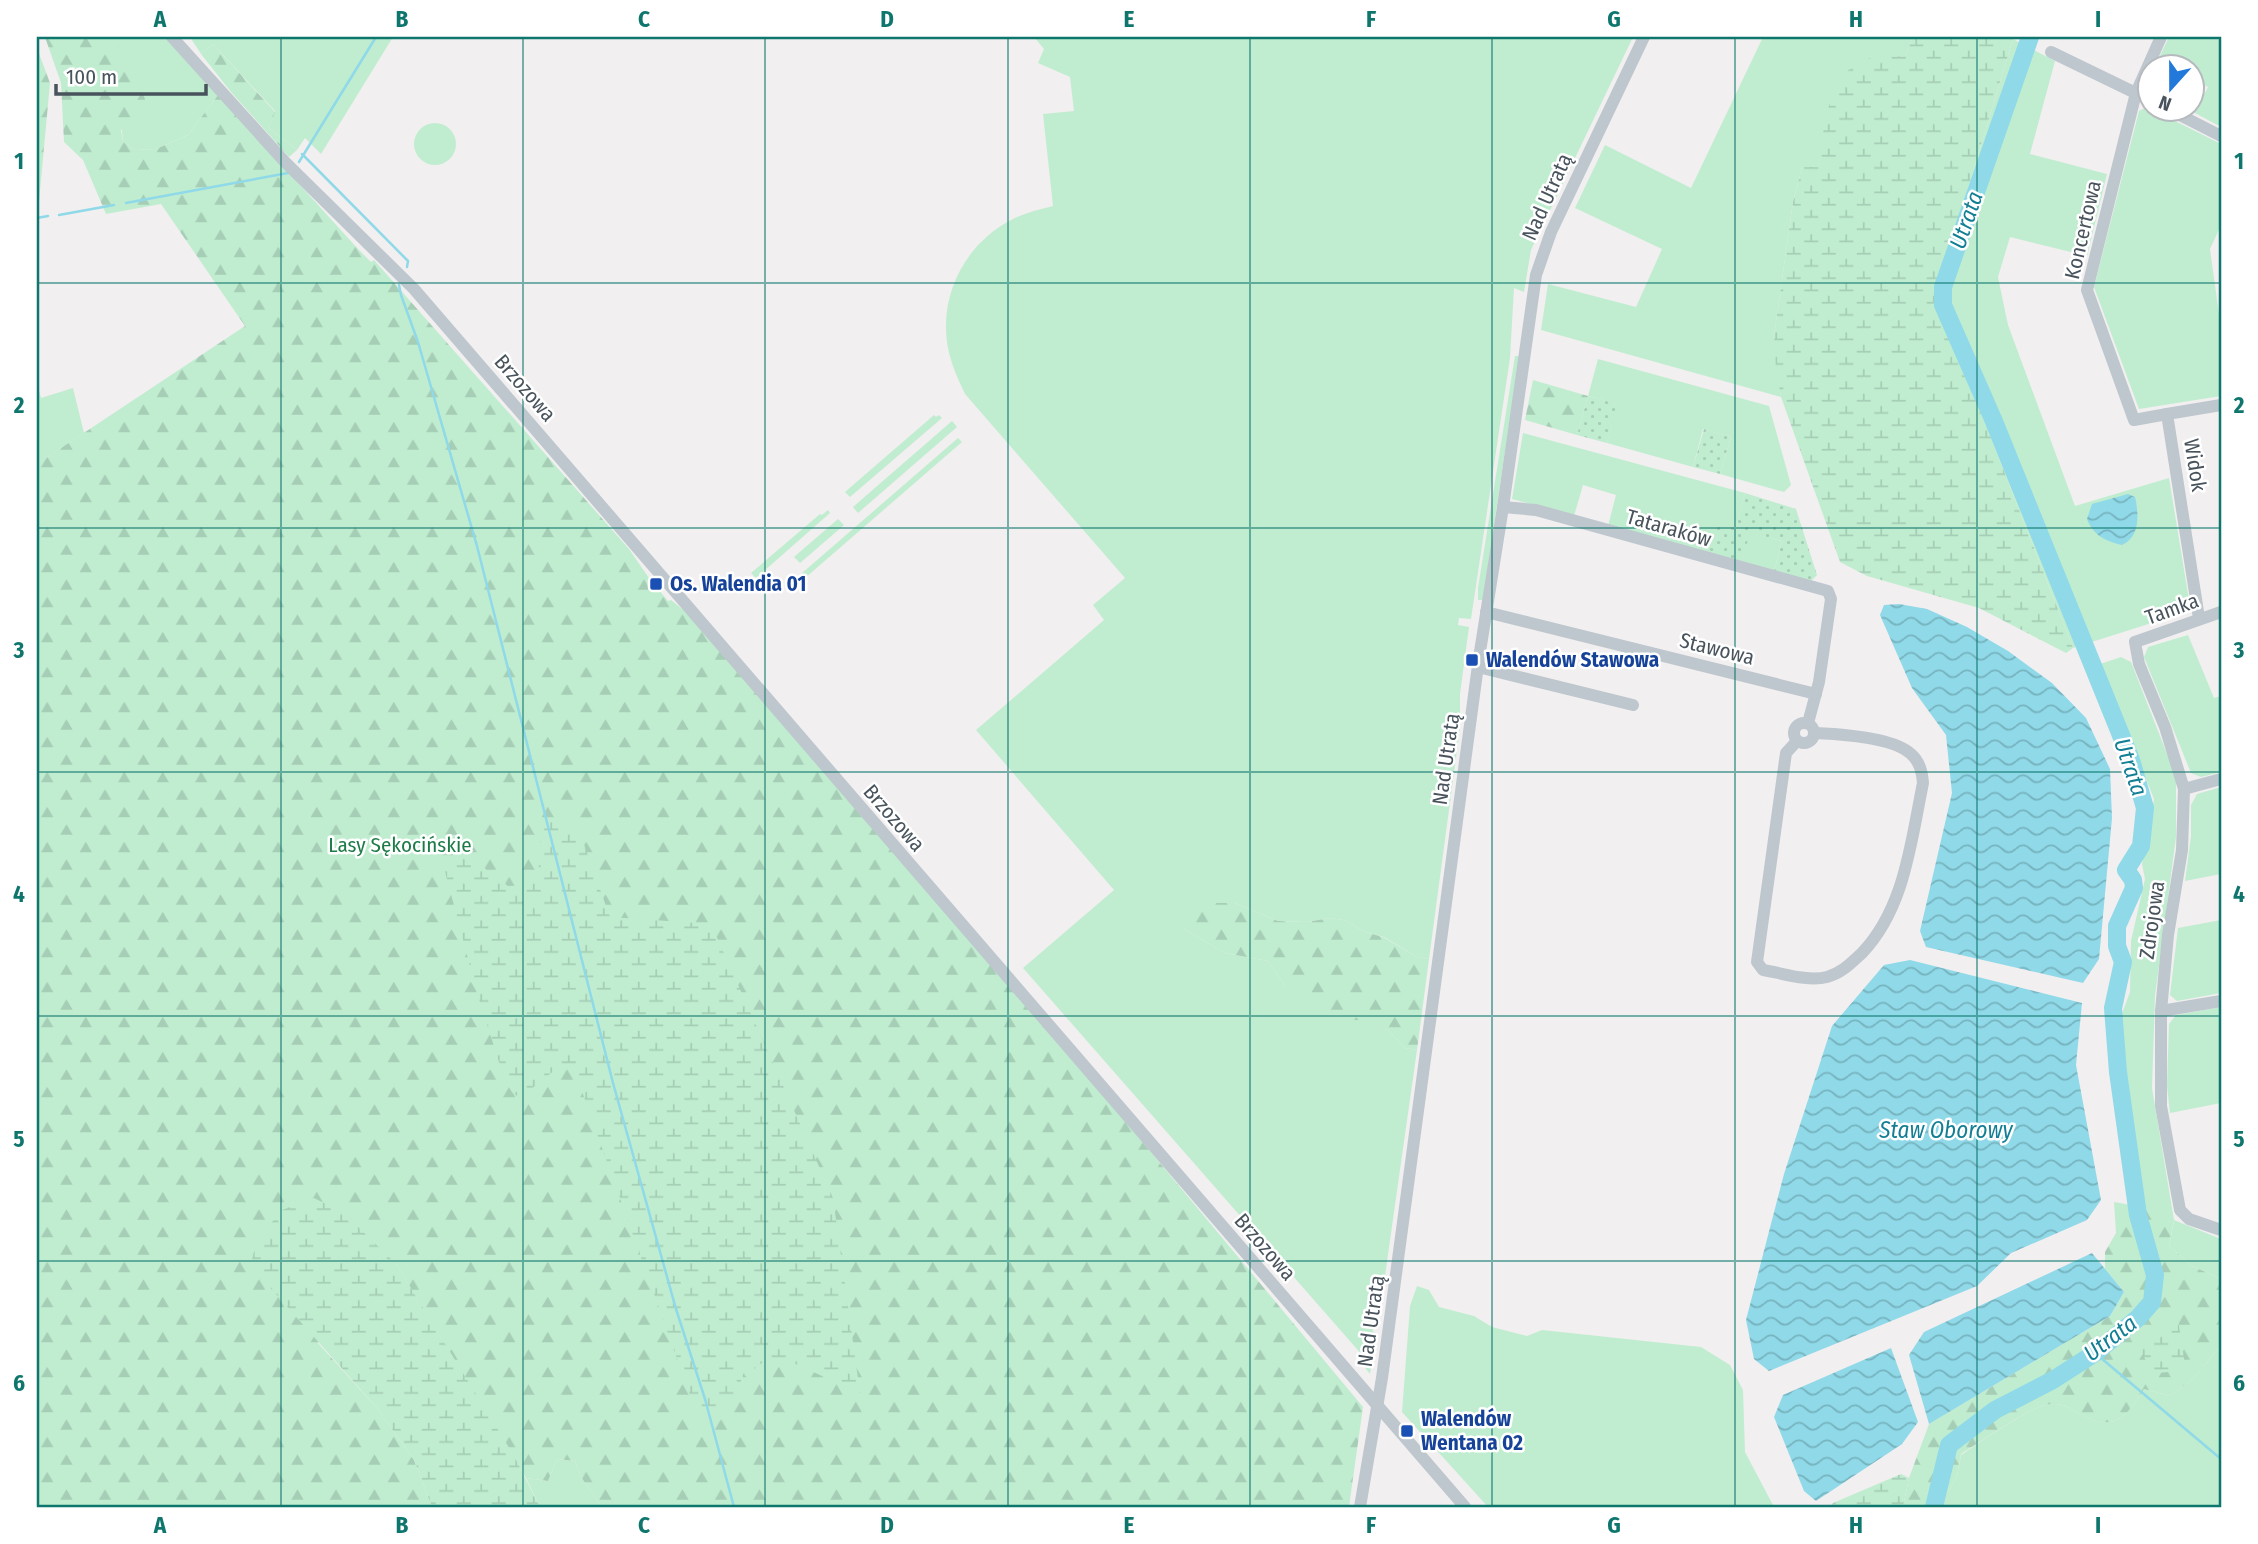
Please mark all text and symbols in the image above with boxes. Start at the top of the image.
text: A [153,5,167,33]
text: B [396,5,409,33]
text: C [638,5,650,33]
text: D [880,5,894,33]
text: E [1124,5,1135,33]
text: F [1366,5,1376,33]
text: G [1607,5,1621,33]
text: H [1849,5,1863,33]
text: I [2095,5,2101,33]
scale bar [56,52,206,96]
north arrow [2136,52,2206,122]
text: 100 m [66,64,117,90]
text: N [2156,91,2175,116]
text: 1 [14,147,24,175]
text: 1 [2234,147,2244,175]
street label: Nad Utratą [1516,149,1578,245]
street label: Koncertowa [2059,178,2107,282]
water label: Utrata [1943,187,1989,253]
street label: Brzozowa [489,349,561,427]
text: 2 [13,391,25,419]
text: 2 [2233,391,2245,419]
street label: Widok [2178,437,2212,493]
street label: Tataraków [1623,503,1715,553]
place label: Os. Walendia 01 [670,571,806,597]
marker: Os. Walendia 01 [648,576,664,592]
street label: Tamka [2142,587,2202,631]
street label: Stawowa [1677,627,1757,671]
text: 3 [13,636,25,664]
text: 3 [2233,636,2245,664]
place label: Walendów Stawowa [1486,647,1659,673]
marker: Walendów Stawowa [1464,652,1480,668]
street label: Nad Utratą [1427,711,1465,807]
water label: Utrata [2108,734,2154,800]
street label: Brzozowa [858,779,930,857]
park label: Lasy Sękocińskie [328,832,472,858]
street label: Zdrojowa [2134,879,2170,961]
text: 4 [13,880,25,908]
text: 4 [2233,880,2245,908]
water label: Staw Oborowy [1878,1116,2014,1144]
text: 5 [13,1125,25,1153]
text: 5 [2233,1125,2245,1153]
street label: Brzozowa [1229,1208,1301,1286]
street label: Nad Utratą [1352,1273,1390,1369]
water label: Utrata [2078,1309,2142,1367]
text: 6 [13,1369,25,1397]
text: 6 [2233,1369,2245,1397]
place label: Walendów Wentana 02 [1421,1406,1523,1456]
marker: Walendów Wentana 02 [1399,1423,1415,1439]
text: A [153,1511,167,1539]
text: B [396,1511,409,1539]
text: C [638,1511,650,1539]
text: D [880,1511,894,1539]
text: E [1124,1511,1135,1539]
text: F [1366,1511,1376,1539]
text: G [1607,1511,1621,1539]
text: H [1849,1511,1863,1539]
text: I [2095,1511,2101,1539]

